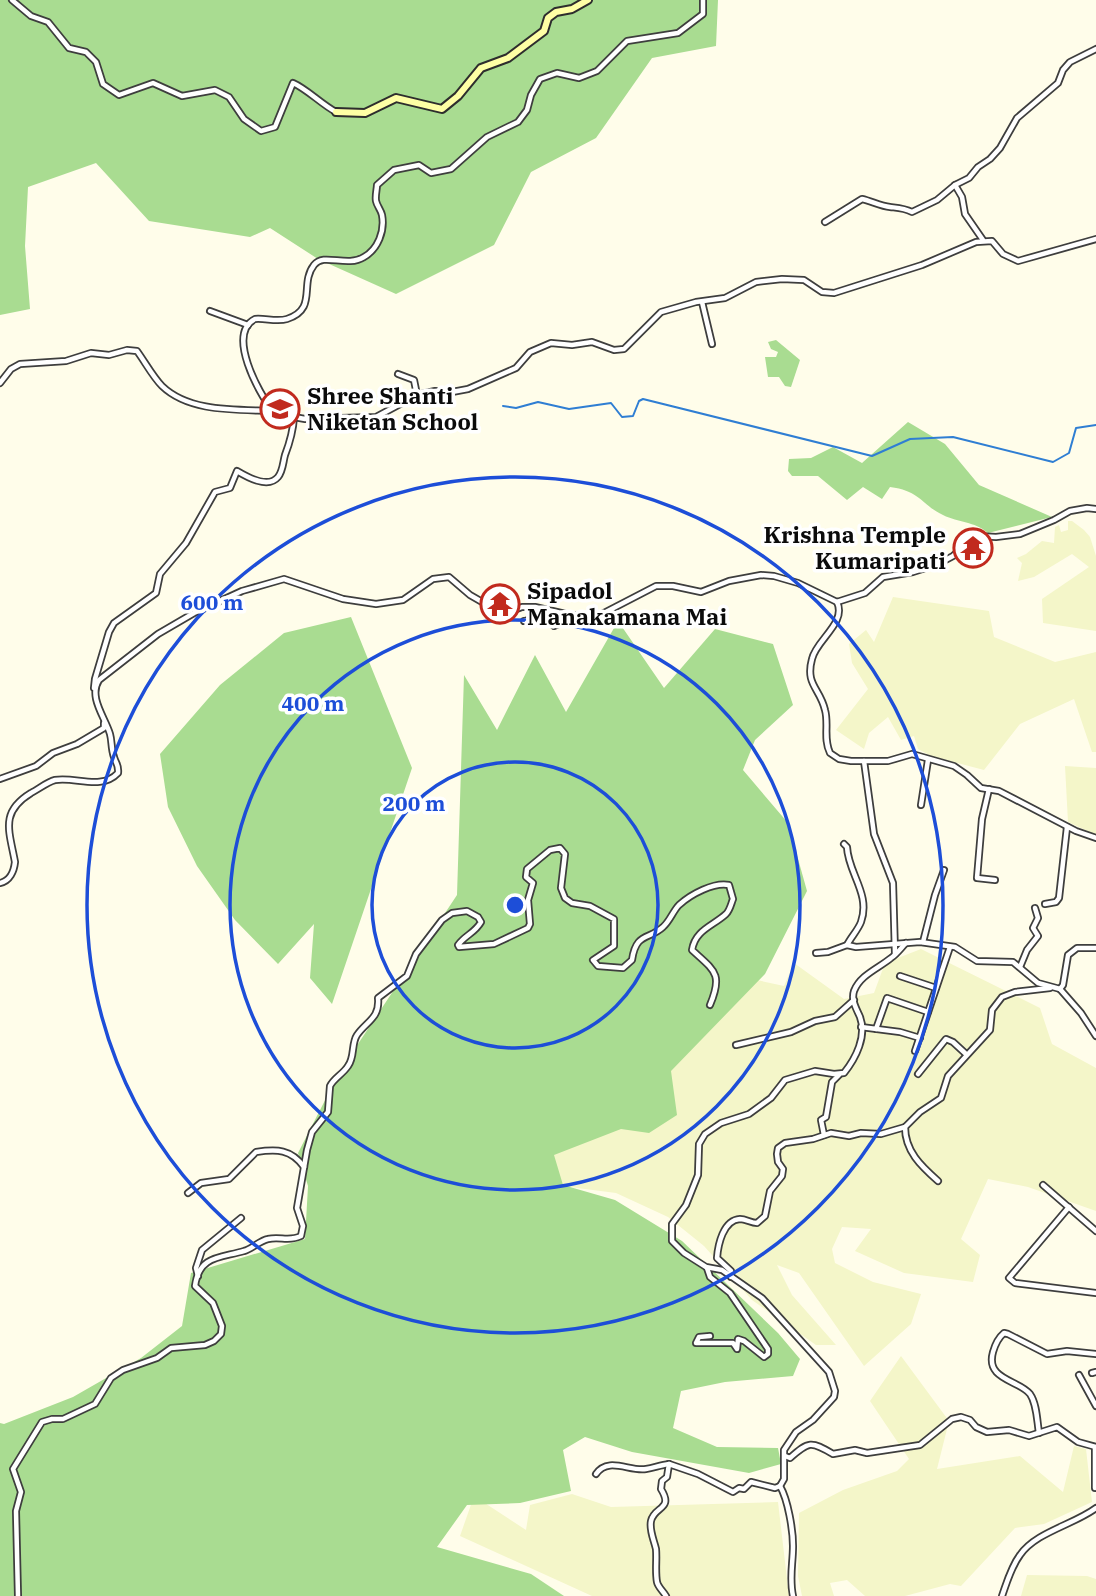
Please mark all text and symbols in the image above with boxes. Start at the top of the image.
place label: Shree Shanti Niketan School [307,380,478,436]
school or university icon: Shree Shanti Niketan School [259,388,301,430]
place label: Krishna Temple Kumaripati [763,519,946,575]
temple icon: Krishna Temple Kumaripati [952,527,994,569]
place label: Sipadol Manakamana Mai [527,575,727,631]
temple icon: Sipadol Manakamana Mai [479,583,521,625]
text: 600 m [180,588,244,616]
text: 400 m [281,689,345,717]
text: 200 m [382,789,446,817]
centre of rings [503,893,527,917]

